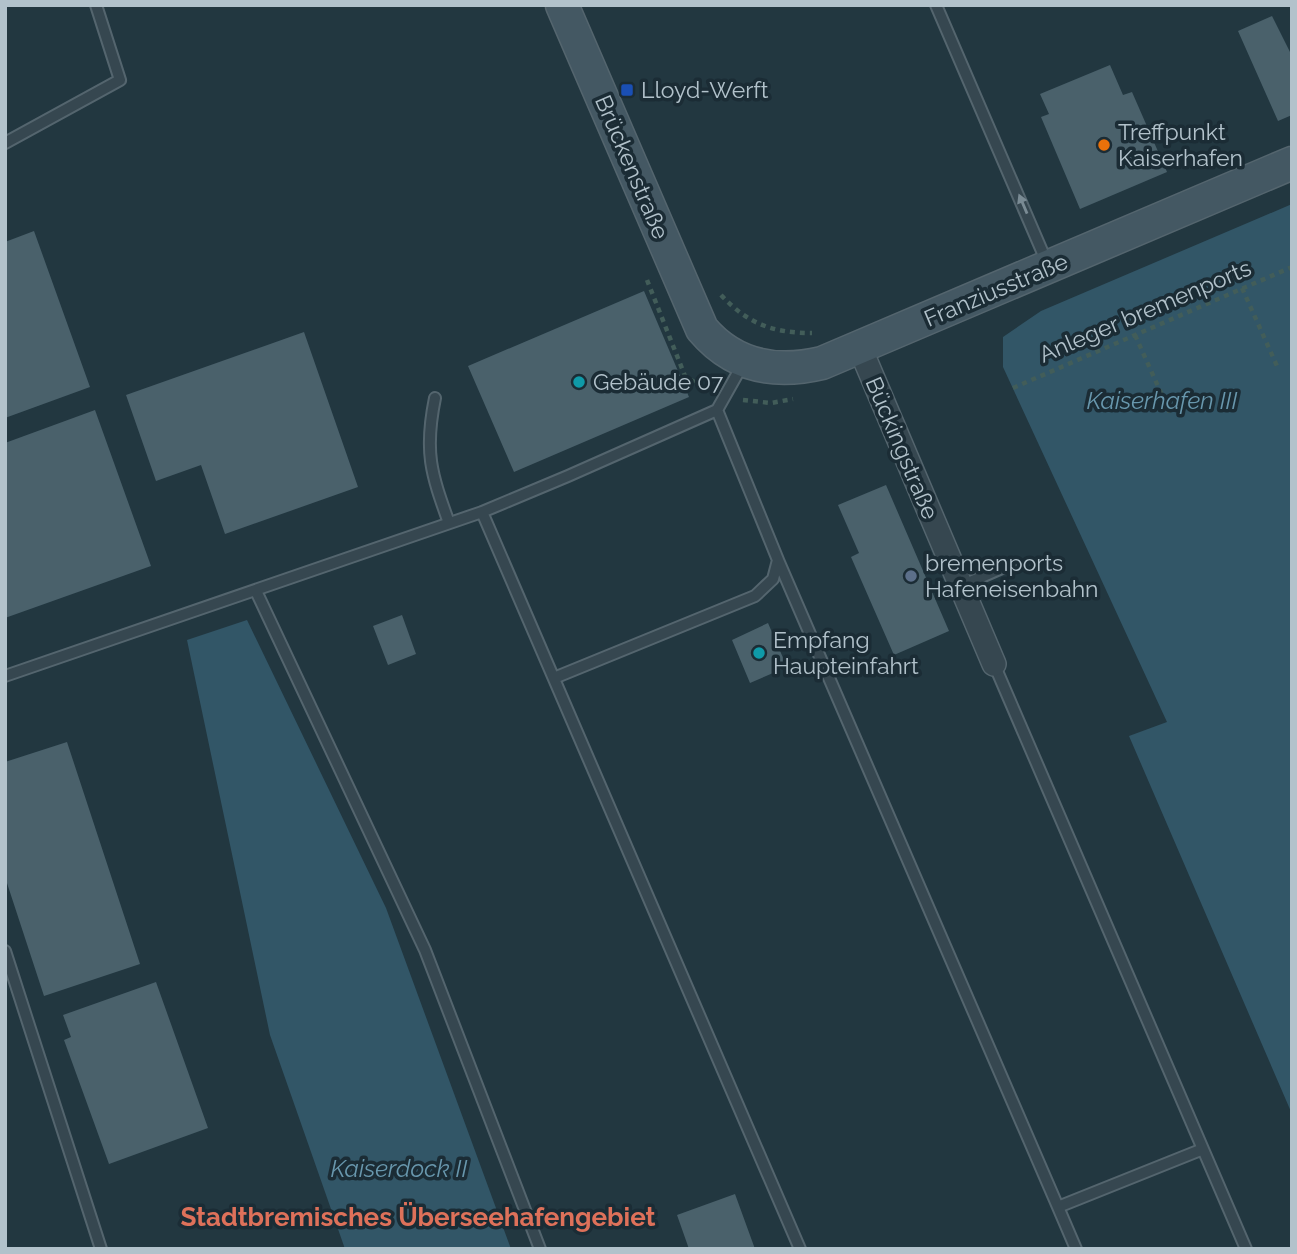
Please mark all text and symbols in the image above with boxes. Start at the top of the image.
place label: Lloyd-Werft [641,76,769,103]
marker: Lloyd-Werft [619,82,635,98]
street label: Brückenstraße [590,91,675,243]
place label: Treffpunkt Kaiserhafen [1118,118,1243,171]
marker: Treffpunkt Kaiserhafen [1096,137,1112,153]
one-way arrow [1017,194,1028,215]
street label: Franziusstraße [920,247,1072,332]
street label: Anleger bremenports [1035,254,1255,368]
place label: Gebäude 07 [593,368,724,395]
street label: Bückingstraße [860,373,945,523]
marker: Gebäude 07 [571,374,587,390]
water label: Kaiserhafen III [1087,386,1237,415]
place label: bremenports Hafeneisenbahn [925,549,1099,602]
marker: bremenports Hafeneisenbahn [903,568,919,584]
place label: Empfang Haupteinfahrt [773,626,919,679]
marker: Empfang Haupteinfahrt [751,645,767,661]
water label: Kaiserdock II [331,1154,467,1183]
district label: Stadtbremisches Überseehafengebiet [180,1202,656,1232]

